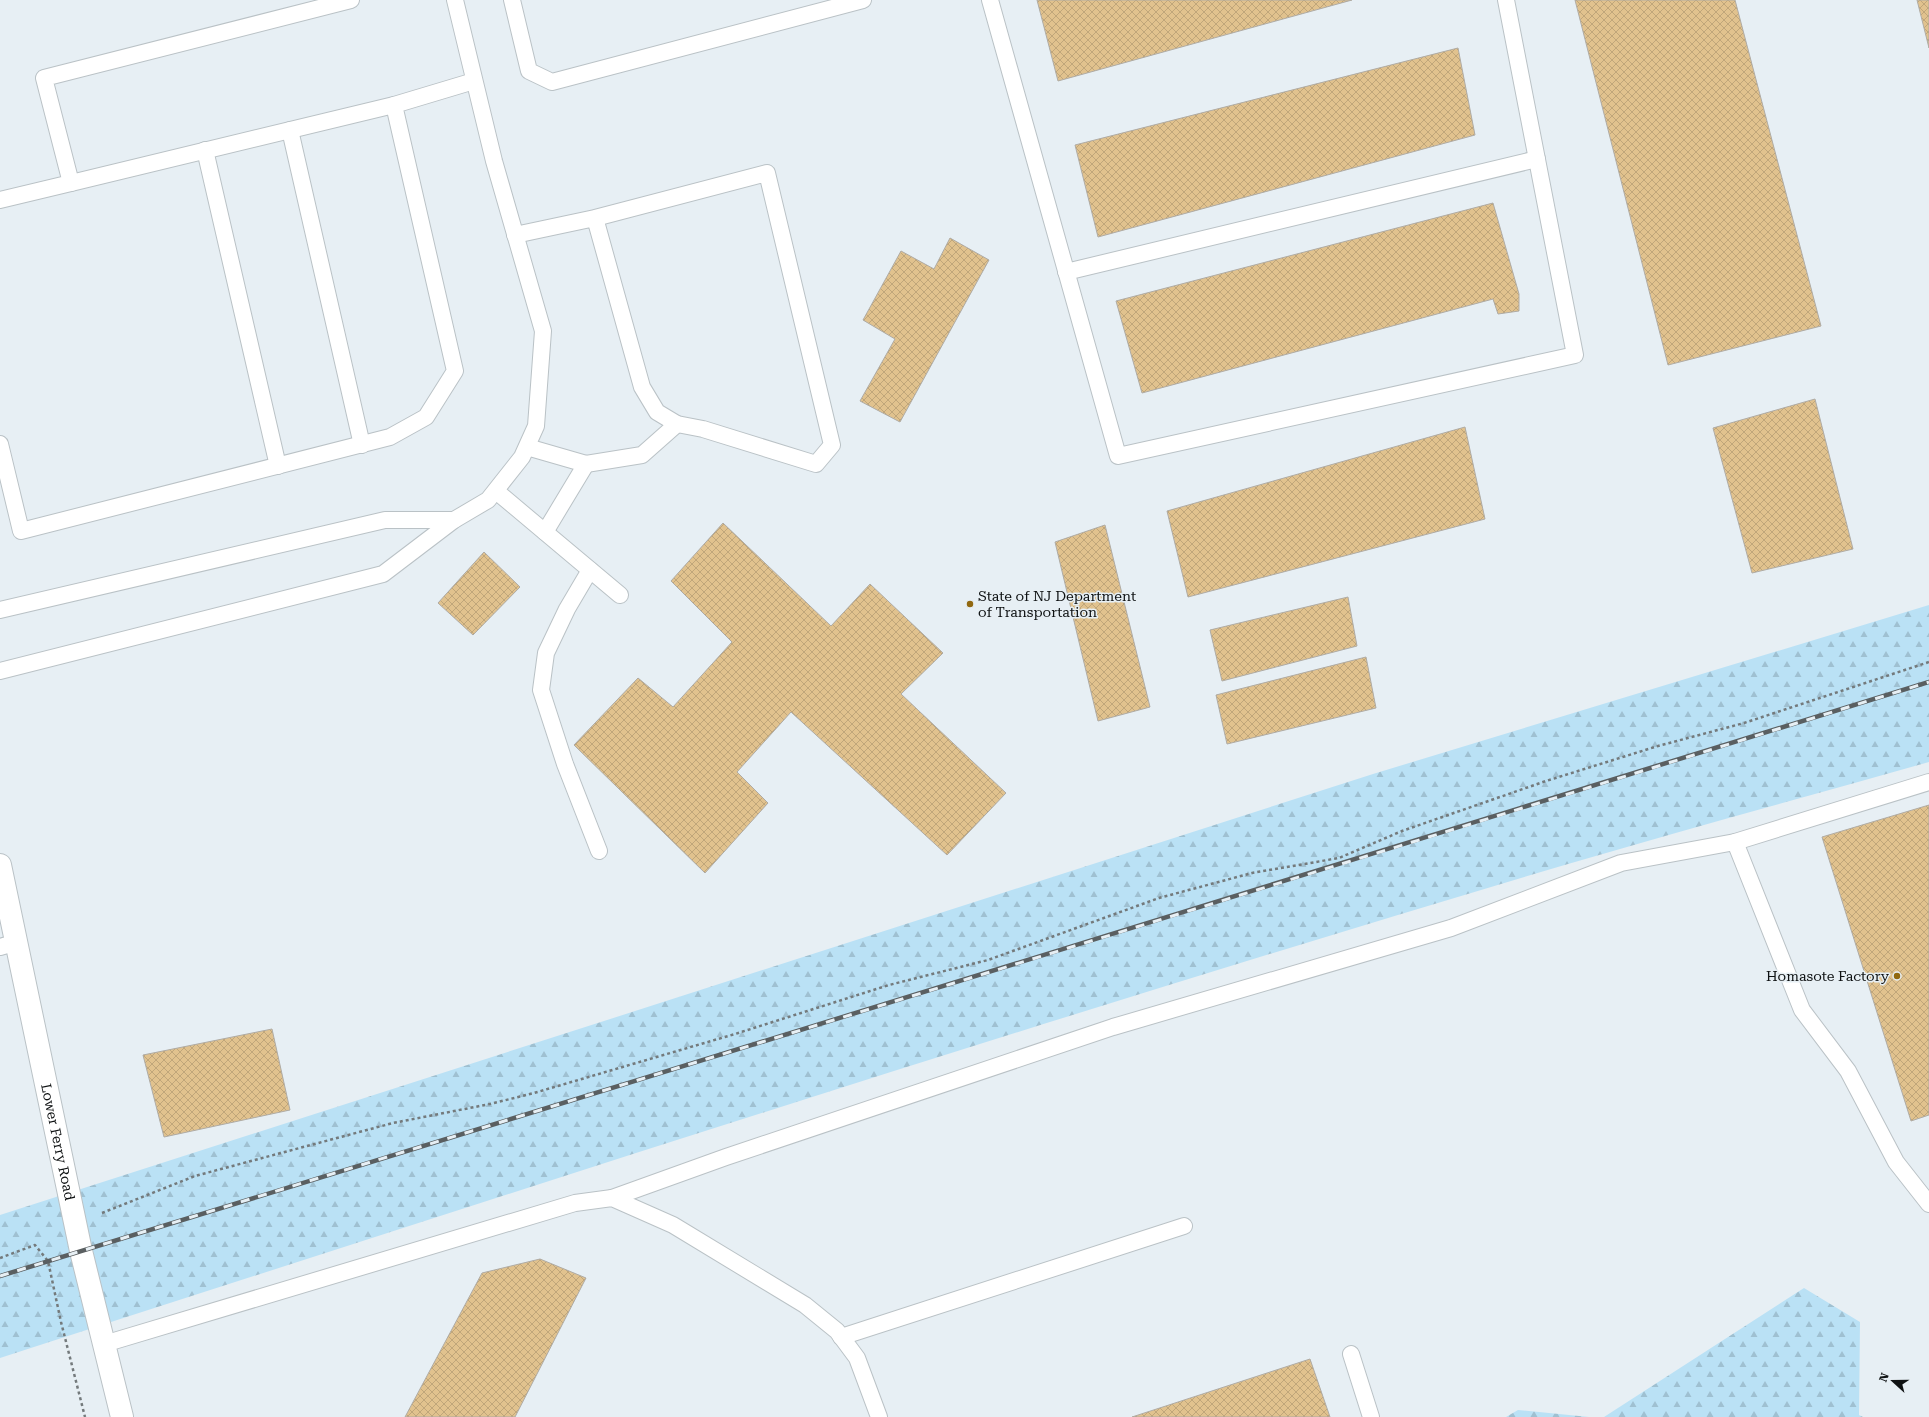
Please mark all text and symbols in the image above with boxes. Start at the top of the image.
place label: State of NJ Department of Transportation [978,588,1136,620]
marker: State of NJ Department of Transportation [965,599,975,609]
place label: Homasote Factory [1766,968,1890,984]
marker: Homasote Factory [1892,971,1902,981]
street label: Lower Ferry Road [38,1082,78,1202]
north arrow [1873,1361,1913,1401]
text: N [1877,1371,1892,1384]

